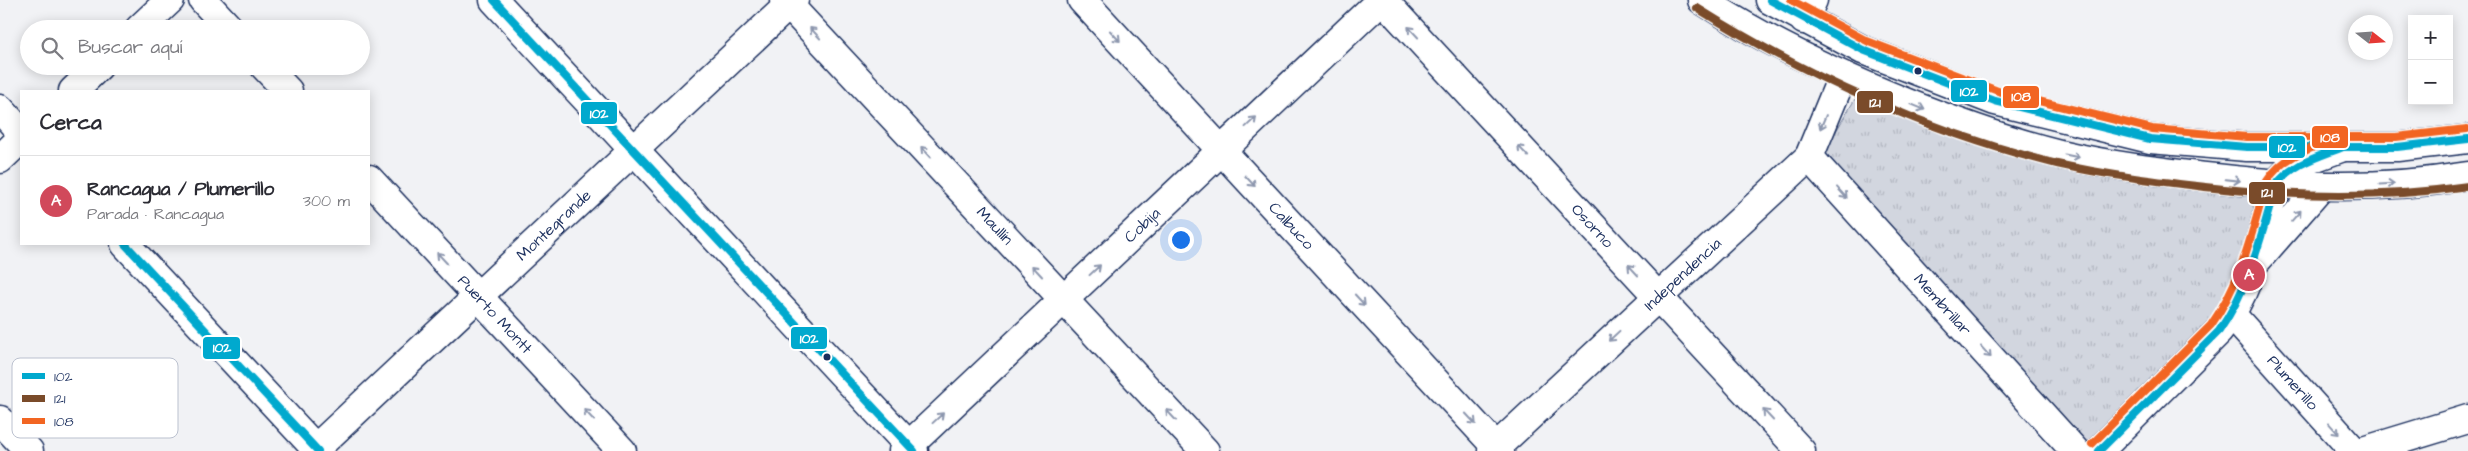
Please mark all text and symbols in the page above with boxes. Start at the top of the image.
north arrow [2348,15,2393,60]
map controls [2408,15,2453,105]
button: + [2408,15,2453,60]
search box [20,20,370,75]
one-way arrow [1407,25,1419,38]
one-way arrow [809,27,821,40]
one-way arrow [1110,29,1121,42]
icon: search [38,34,66,62]
text: Buscar aquí [78,34,182,61]
button: − [2408,60,2453,105]
unlabelled marker [1913,66,1923,76]
line badge: 102 [1950,79,1988,103]
text: 102 [1960,82,1979,102]
line badge: 108 [2002,85,2040,109]
text: 108 [2011,87,2031,107]
line badge: 121 [1856,90,1894,114]
text: 121 [1869,93,1881,113]
line badge: 102 [580,101,618,125]
one-way arrow [1909,103,1925,112]
text: 102 [590,104,609,124]
text: Cerca [40,108,102,137]
one-way arrow [1818,114,1828,129]
one-way arrow [1244,116,1257,128]
line badge: 108 [2311,125,2349,149]
text: 108 [2320,128,2340,148]
line badge: 102 [2268,135,2306,159]
text: 102 [2278,138,2297,158]
one-way arrow [1517,145,1529,158]
one-way arrow [920,146,932,159]
one-way arrow [2064,152,2080,162]
one-way arrow [1244,174,1256,187]
one-way arrow [2224,175,2240,185]
text: Rancagua / Plumerillo [87,176,274,203]
one-way arrow [2379,180,2395,189]
line badge: 121 [2248,181,2286,205]
text: 121 [2261,183,2273,203]
street label: Montegrande [511,184,596,266]
one-way arrow [1836,187,1848,200]
text: A [51,190,61,212]
text: 300 m [303,190,350,212]
street label: Calbuco [1264,197,1319,255]
street label: Osorno [1566,199,1619,253]
street label: Maullín [971,202,1018,250]
text: Parada · Rancagua [87,203,224,225]
street label: Cobija [1119,203,1165,248]
one-way arrow [2290,210,2302,223]
your location [1168,227,1194,253]
street label: Independencia [1639,233,1726,316]
one-way arrow [436,251,448,264]
pin: A [2233,256,2265,294]
one-way arrow [1088,264,1101,276]
one-way arrow [1627,264,1639,277]
one-way arrow [1031,265,1043,277]
street label: Membrillar [1909,269,1976,340]
street label: Puerto Montt [453,270,538,359]
one-way arrow [1354,293,1366,306]
line badge: 102 [790,326,828,350]
text: 102 [800,329,819,349]
one-way arrow [1608,330,1621,342]
line badge: 102 [202,336,241,360]
text: 102 [213,338,232,358]
one-way arrow [1980,346,1992,359]
street label: Plumerillo [2262,350,2323,415]
unlabelled marker [822,352,832,362]
legend [12,358,178,438]
text: 102 [54,367,73,387]
text: 121 [54,389,66,409]
one-way arrow [583,409,595,422]
one-way arrow [1165,409,1177,422]
one-way arrow [1762,409,1774,422]
text: 108 [54,412,74,432]
one-way arrow [932,412,945,424]
one-way arrow [1465,413,1476,426]
one-way arrow [2329,423,2340,436]

